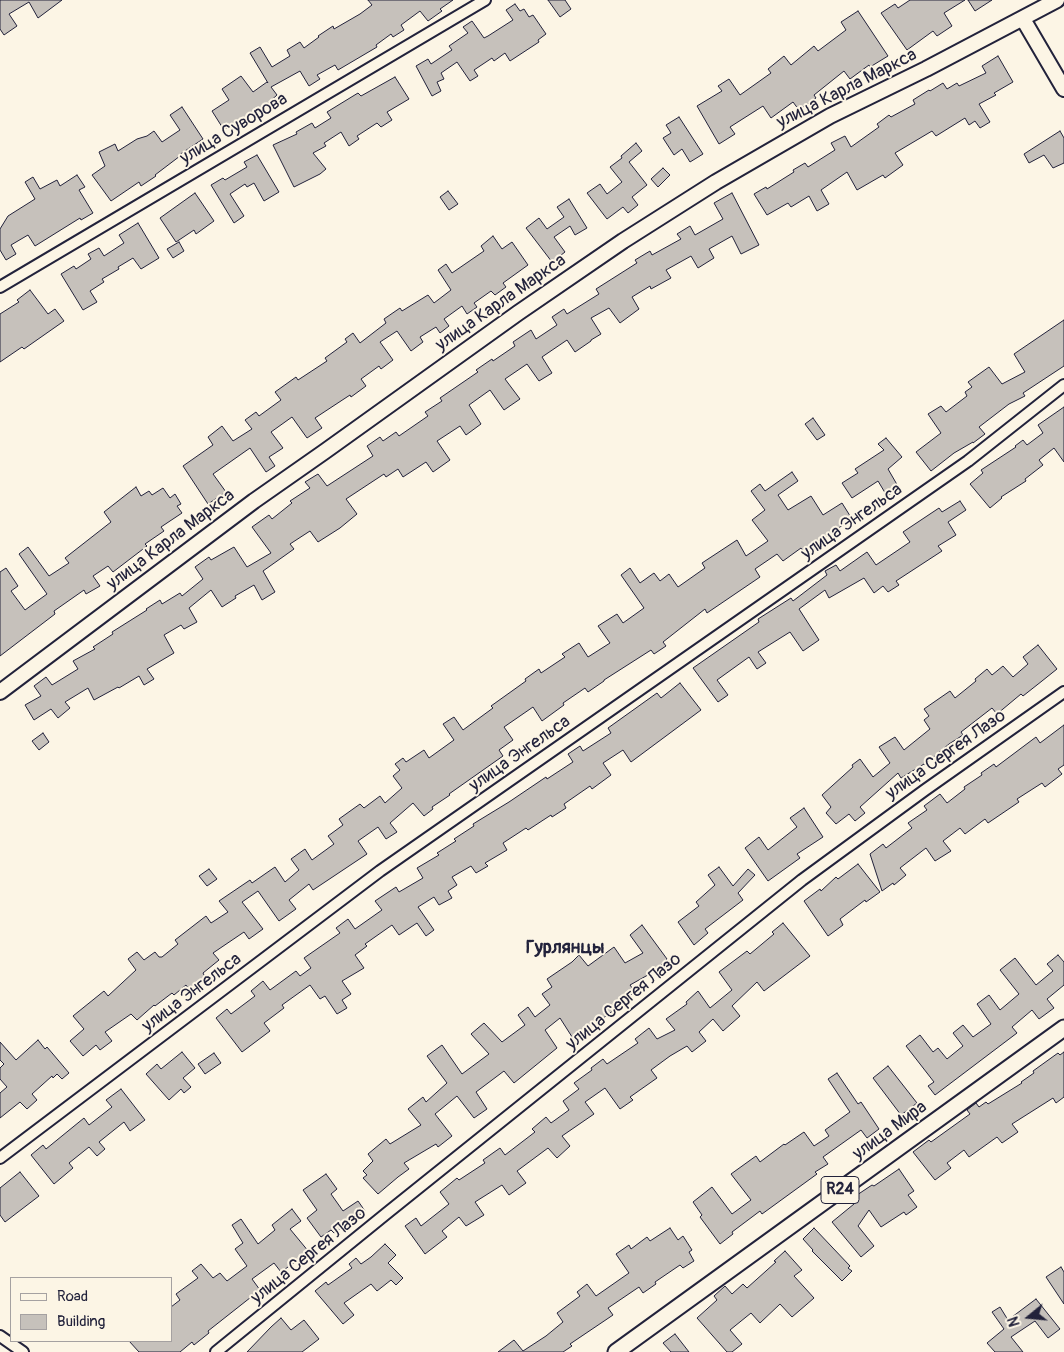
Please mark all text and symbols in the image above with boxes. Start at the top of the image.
street label: улица Карла Маркса [773,44,921,134]
street label: улица Суворова [176,88,292,170]
street label: улица Карла Маркса [432,250,570,356]
street label: улица Энгельса [797,479,907,565]
street label: улица Карла Маркса [103,485,239,595]
street label: улица Сергея Лазо [882,705,1010,805]
street label: улица Энгельса [465,711,575,797]
district label: Гурлянцы [526,937,604,959]
street label: улица Энгельса [138,949,246,1037]
street label: улица Сергея Лазо [562,949,686,1055]
street label: улица Мира [849,1097,931,1165]
road number: R24 [821,1176,859,1204]
street label: улица Сергея Лазо [247,1203,371,1309]
legend [10,1277,172,1342]
text: Road [57,1287,88,1306]
north arrow [1004,1292,1054,1342]
text: Building [57,1312,105,1331]
text: N [1005,1315,1024,1329]

